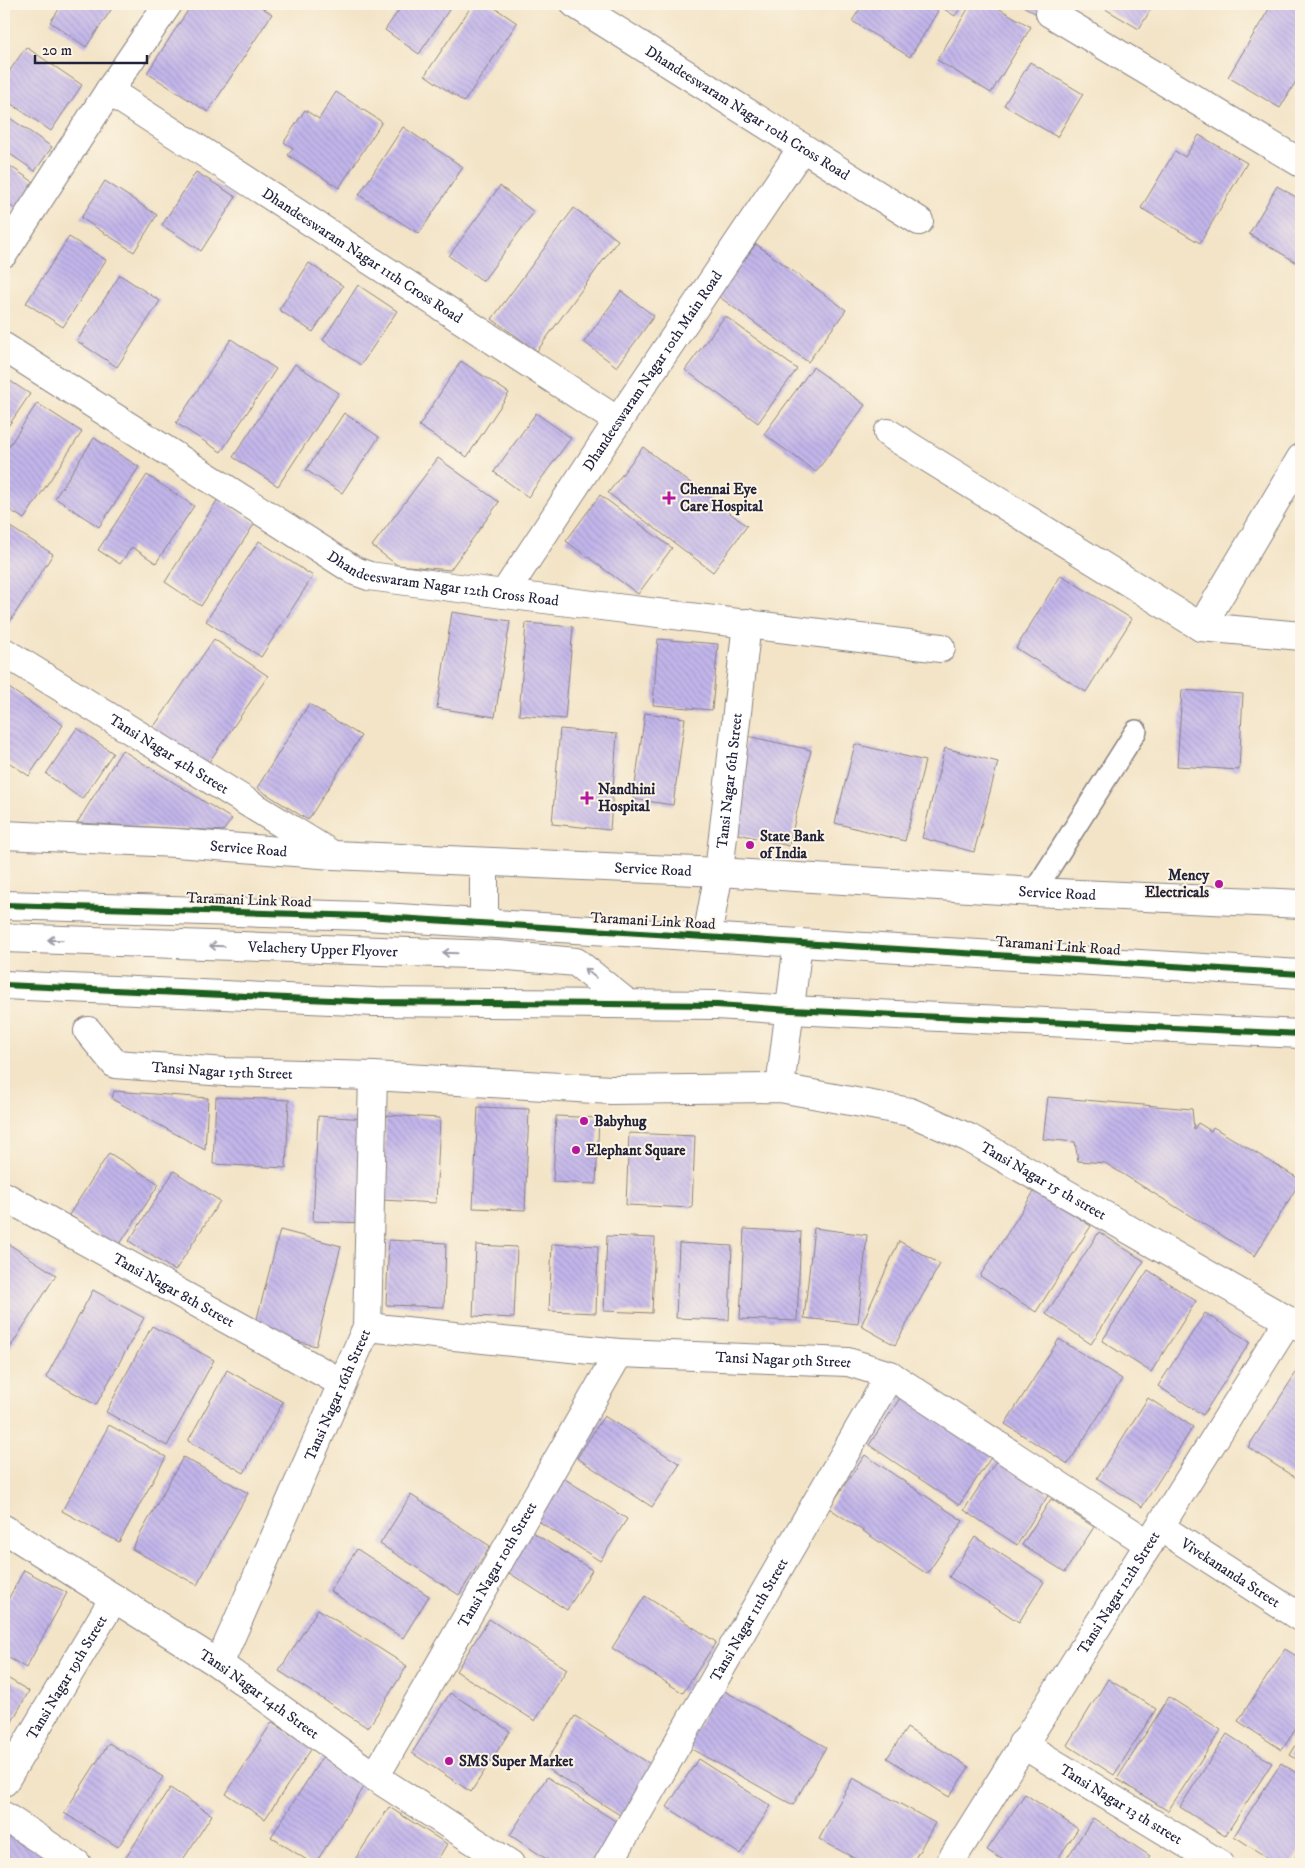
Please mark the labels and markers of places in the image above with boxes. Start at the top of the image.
place label: Chennai Eye Care Hospital [680,480,764,516]
marker: Chennai Eye Care Hospital [662,491,676,505]
place label: Nandhini Hospital [598,780,655,816]
marker: Nandhini Hospital [580,791,594,805]
place label: State Bank of India [760,827,825,863]
marker: State Bank of India [744,839,756,851]
place label: Mency Electricals [1145,866,1210,902]
marker: Mency Electricals [1213,878,1225,890]
place label: Babyhug [594,1112,647,1131]
marker: Babyhug [578,1115,590,1127]
place label: Elephant Square [586,1141,686,1161]
marker: Elephant Square [570,1144,582,1156]
place label: SMS Super Market [459,1752,573,1771]
marker: SMS Super Market [443,1755,455,1767]

